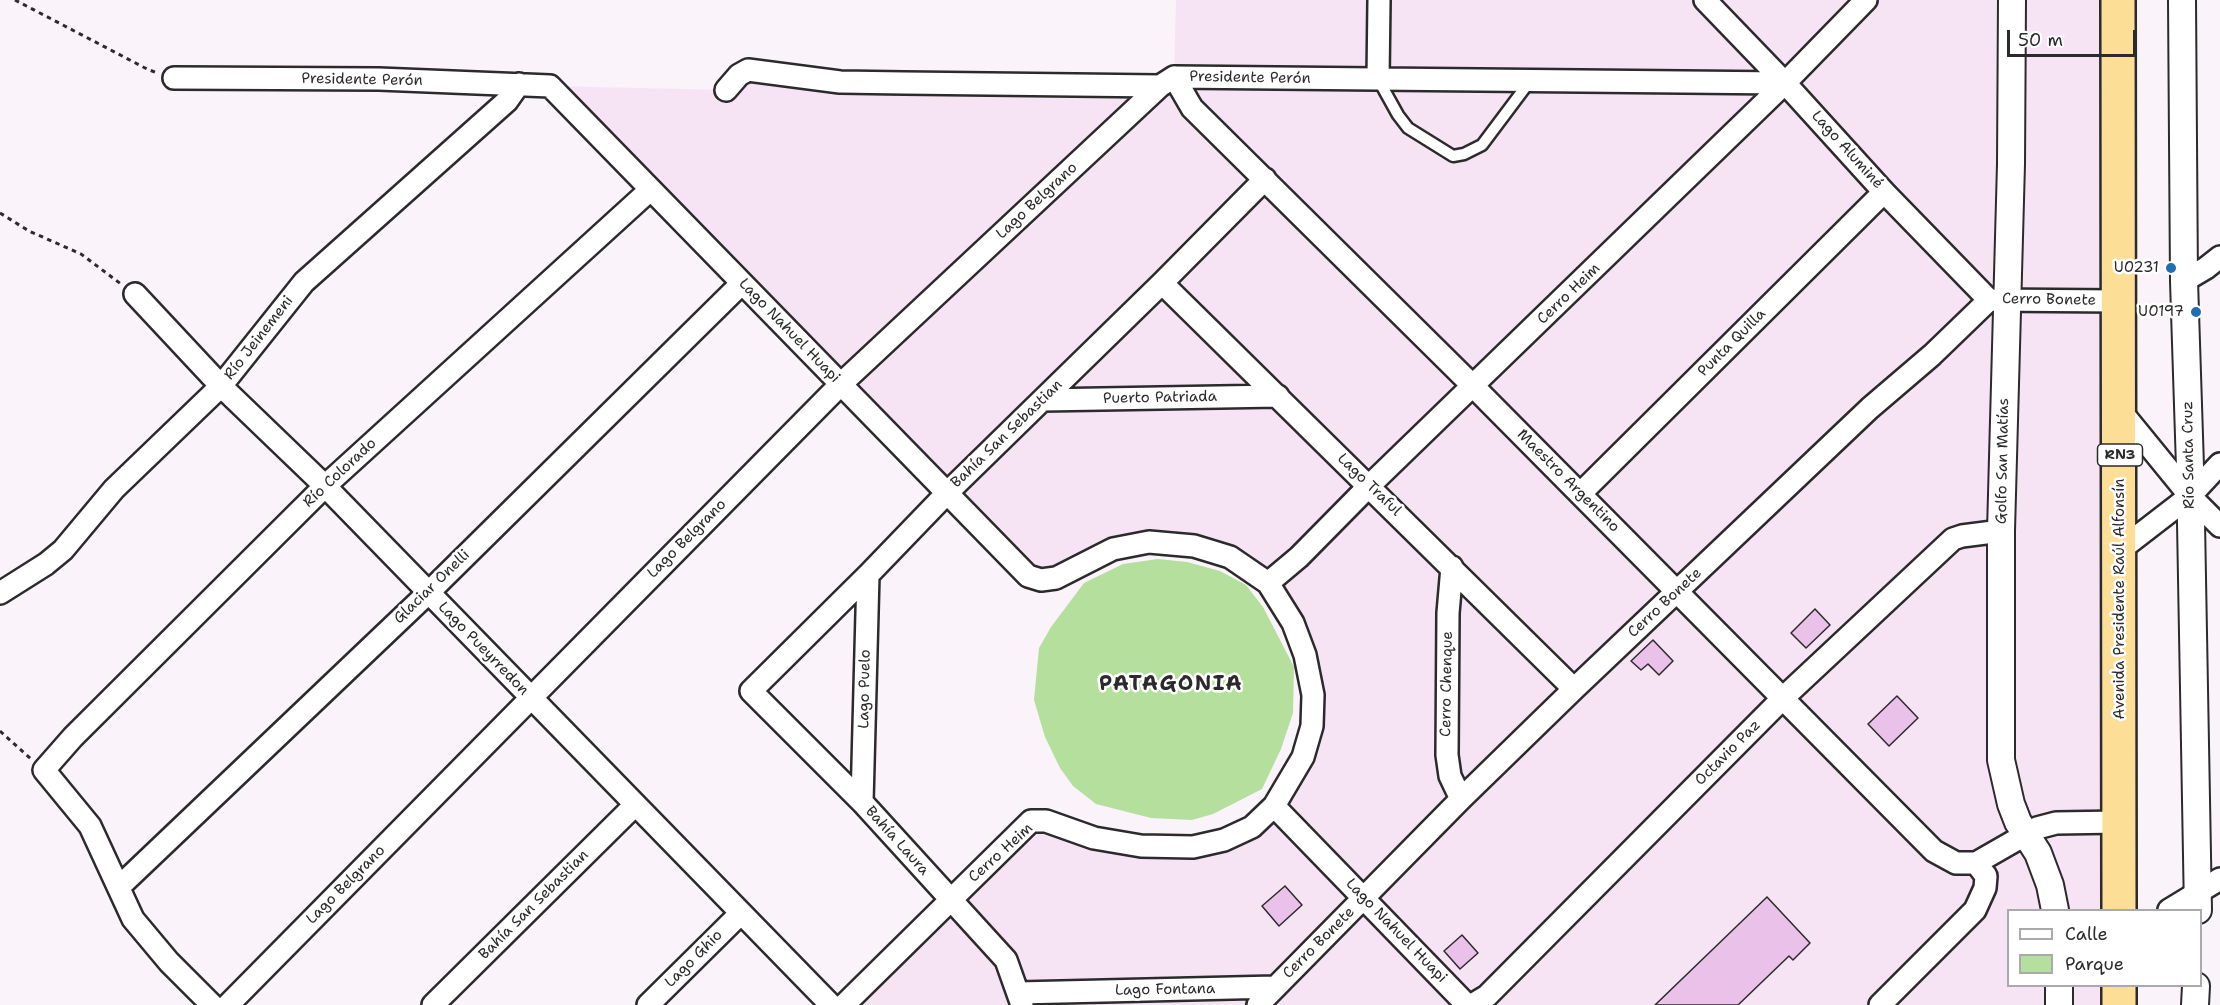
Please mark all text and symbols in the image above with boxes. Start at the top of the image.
scale bar [2010,18,2139,56]
text: 50 m [2018,28,2063,52]
street label: Presidente Perón [1189,68,1311,88]
street label: Presidente Perón [301,70,423,90]
street label: Lago Aluminé [1807,107,1887,193]
street label: Lago Belgrano [993,159,1081,243]
place label: U0231 [2114,259,2159,277]
street label: Cerro Heim [1534,260,1604,328]
marker: U0231 [2164,261,2178,275]
street label: Lago Nahuel Huapi [735,275,843,387]
street label: Cerro Bonete [2002,290,2096,310]
street label: Río Jeinemeni [221,292,297,384]
place label: U0197 [2138,303,2184,321]
street label: Punta Quilla [1694,305,1770,381]
marker: U0197 [2189,305,2203,319]
street label: Bahía San Sebastian [948,376,1066,492]
street label: Puerto Patriada [1103,388,1217,408]
street label: Golfo San Matías [1993,398,2013,524]
street label: Río Santa Cruz [2179,401,2199,509]
street label: Maestro Argentino [1513,426,1623,536]
street label: Río Colorado [300,435,380,511]
road number: RN3 [2098,444,2142,466]
street label: Lago Traful [1333,450,1405,520]
street label: Avenida Presidente Raúl Alfonsín [2111,479,2129,719]
street label: Lago Belgrano [644,496,730,582]
street label: Glaciar Onelli [390,546,474,628]
street label: Cerro Bonete [1624,564,1706,642]
street label: Lago Pueyrredon [434,599,532,699]
street label: Cerro Chenque [1437,631,1457,737]
street label: Lago Puelo [855,649,875,729]
district label: PATAGONIA [1099,672,1243,698]
street label: Octavio Paz [1691,716,1765,790]
street label: Bahía Laura [861,803,933,879]
street label: Cerro Heim [965,819,1037,887]
street label: Lago Belgrano [303,842,389,928]
street label: Bahía San Sebastian [475,846,593,964]
street label: Lago Nahuel Huapi [1342,875,1450,987]
street label: Cerro Bonete [1279,903,1359,983]
legend [2007,909,2202,987]
text: Calle [2065,922,2108,946]
street label: Lago Ghio [661,926,727,992]
text: Parque [2065,952,2124,976]
street label: Lago Fontana [1115,980,1215,1000]

